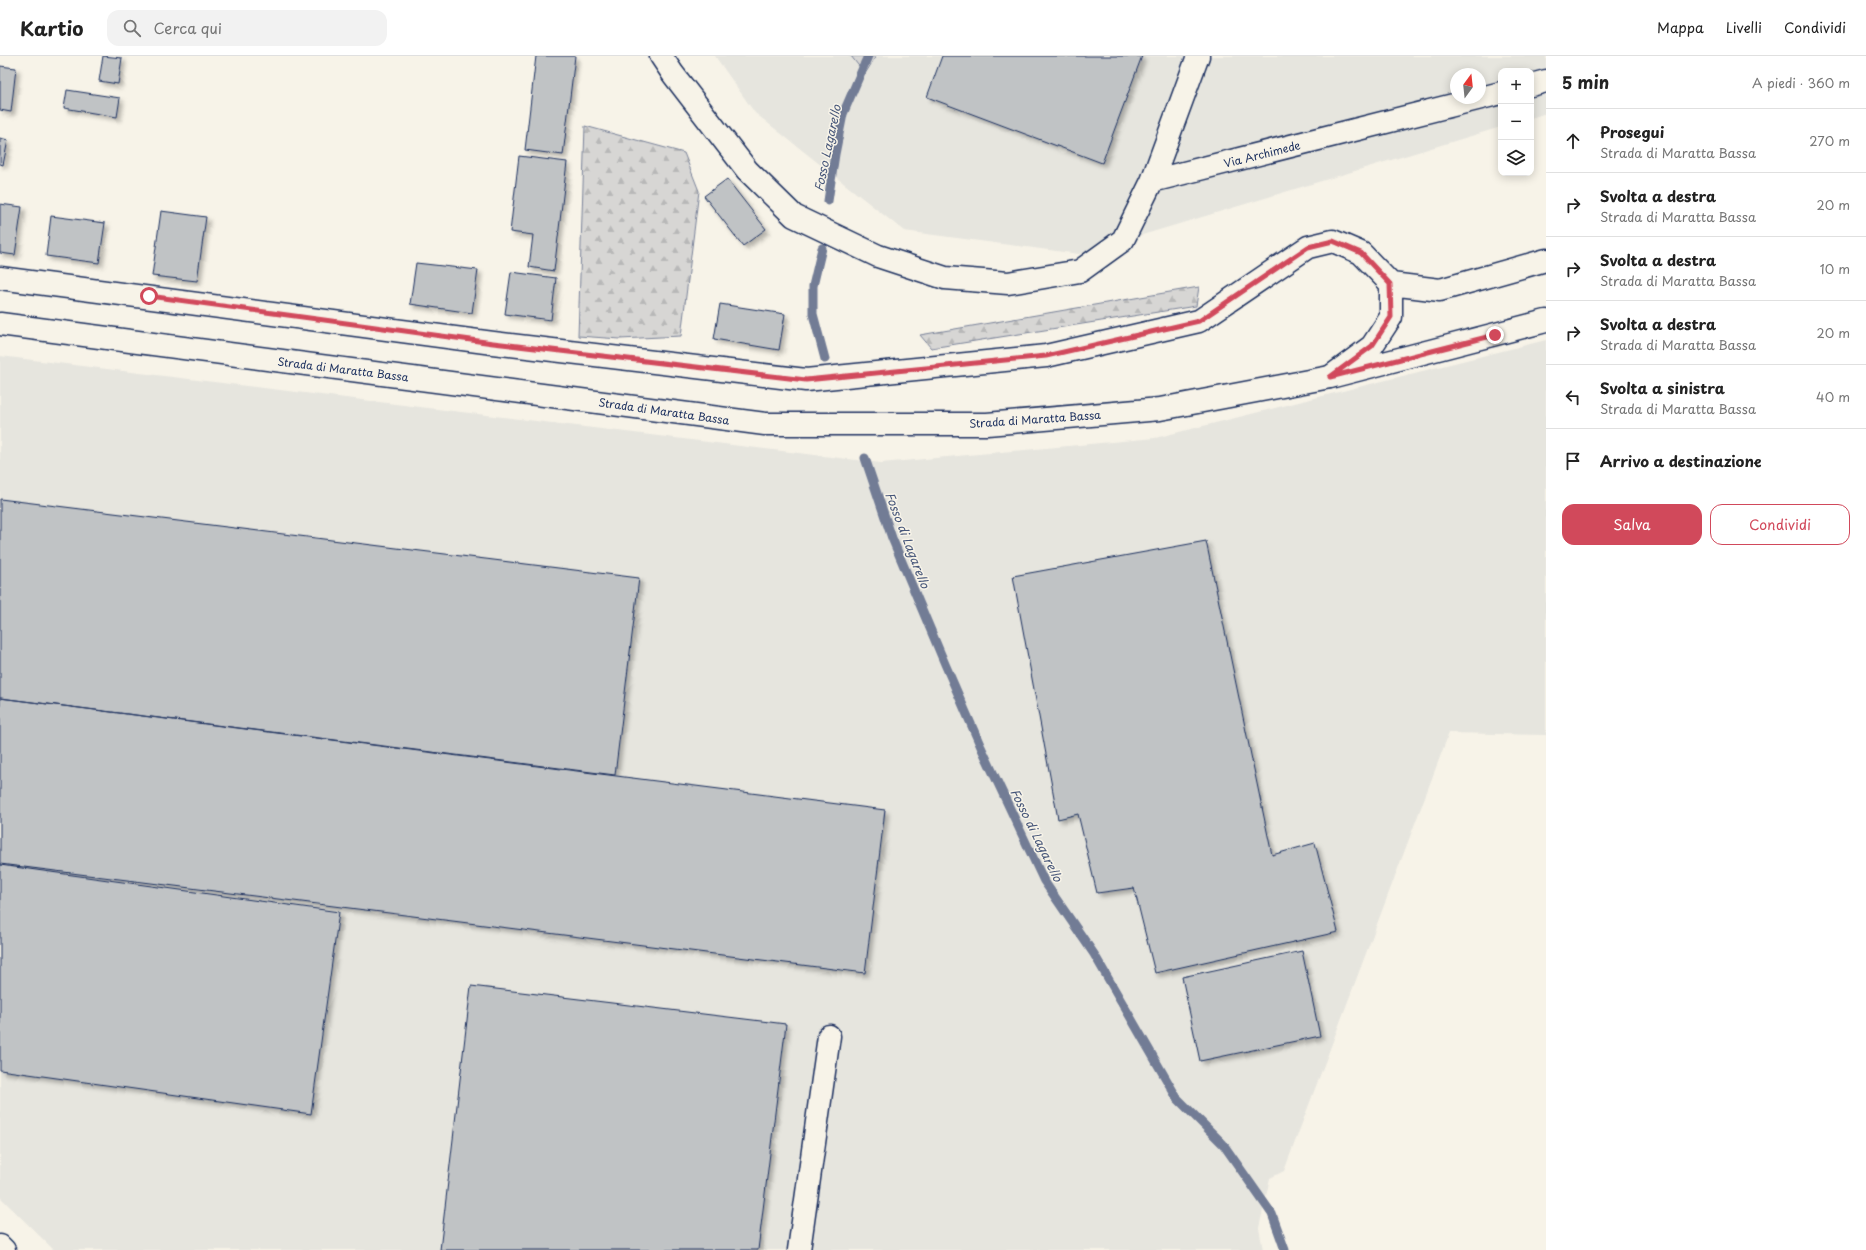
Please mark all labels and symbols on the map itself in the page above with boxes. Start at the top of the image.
north arrow [1450,68,1486,104]
water label: Fosso Lagarello [809,102,845,193]
street label: Via Archimede [1222,136,1302,172]
route start [140,287,158,305]
route end [1486,326,1504,344]
street label: Strada di Maratta Bassa [276,353,410,385]
street label: Strada di Maratta Bassa [597,393,731,429]
street label: Strada di Maratta Bassa [969,406,1102,432]
water label: Fosso di Lagarello [881,489,935,592]
water label: Fosso di Lagarello [1007,785,1068,886]

